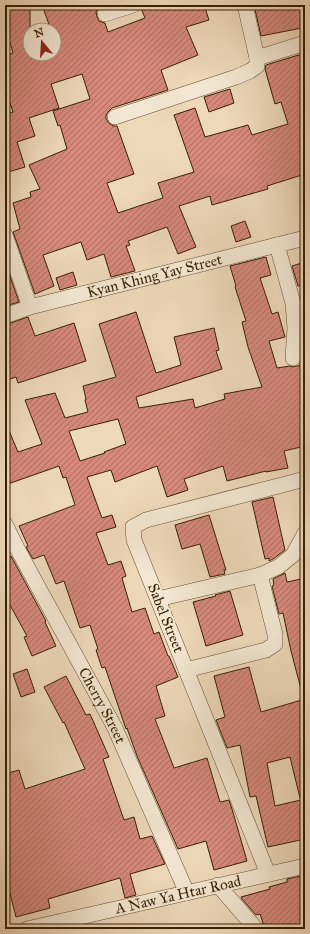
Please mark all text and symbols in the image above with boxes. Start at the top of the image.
north arrow [22,22,62,62]
text: N [33,25,46,41]
street label: Kyan Khing Yay Street [85,250,225,301]
street label: Sabel Street [144,581,188,656]
street label: Cherry Street [75,664,130,747]
street label: A Naw Ya Htar Road [113,872,243,918]

